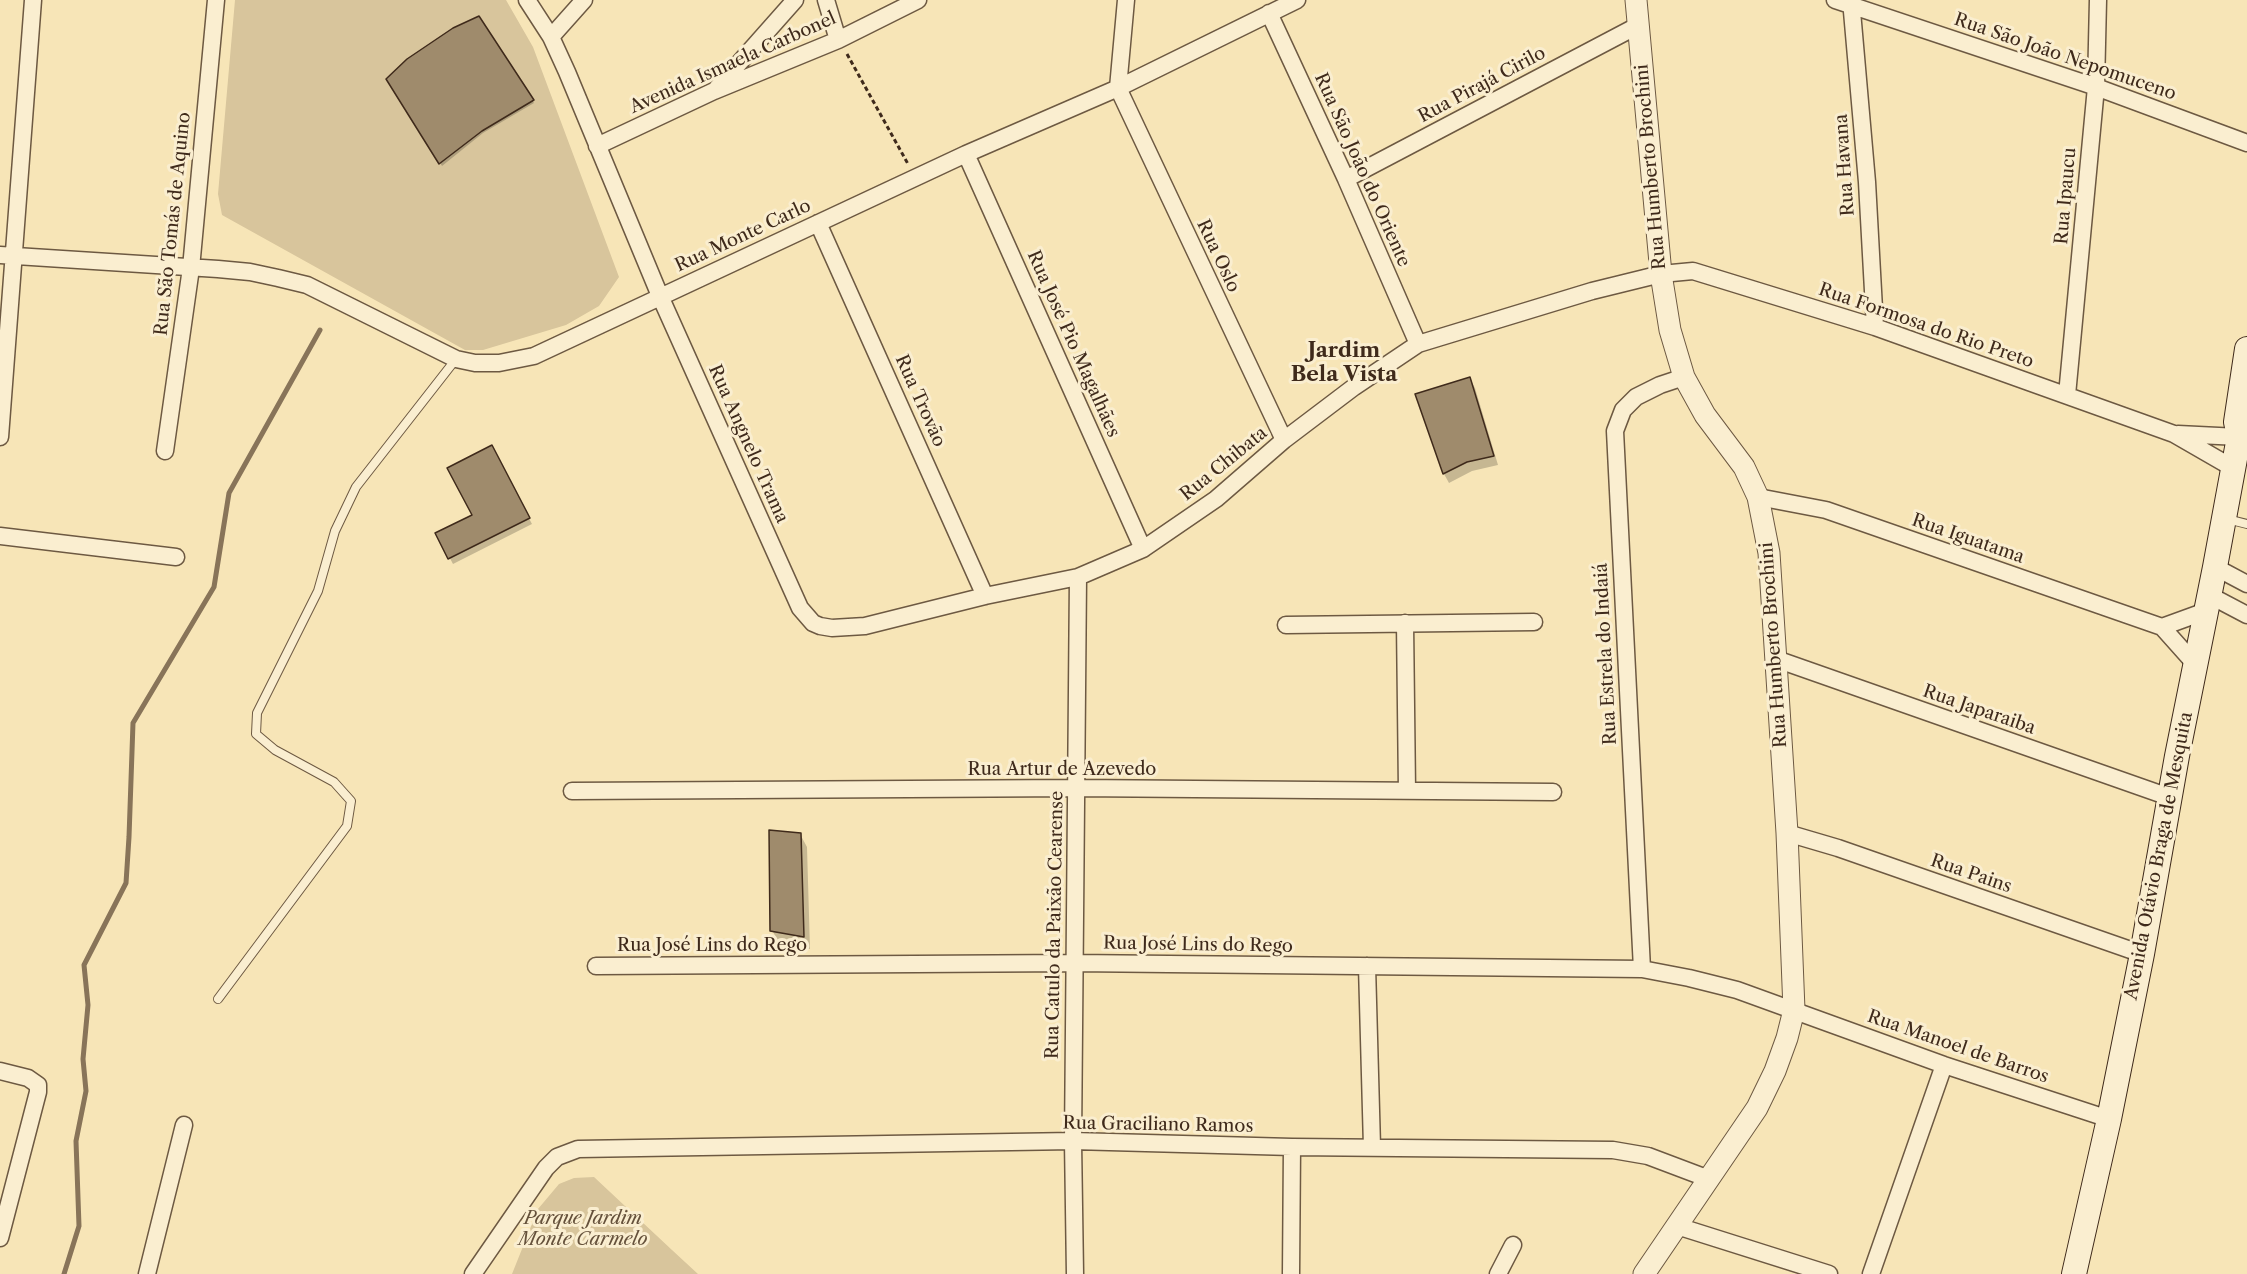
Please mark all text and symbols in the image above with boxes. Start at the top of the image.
street label: Avenida Ismaela Carbonel [626,8,840,118]
street label: Rua São João Nepomuceno [1951,9,2179,105]
street label: Rua Pirajá Cirilo [1415,42,1549,128]
street label: Rua Humberto Brochini [1631,63,1671,271]
street label: Rua São João do Oriente [1309,70,1415,270]
street label: Rua São Tomás de Aquino [151,111,195,337]
street label: Rua Havana [1831,113,1859,217]
street label: Rua Ipaucu [2051,147,2081,245]
street label: Rua Monte Carlo [672,195,814,277]
street label: Rua Oslo [1192,216,1244,296]
street label: Rua José Pio Magalhães [1022,247,1124,441]
street label: Rua Formosa do Rio Preto [1816,279,2036,373]
district label: Jardim Bela Vista [1291,338,1397,388]
street label: Rua Trovão [890,352,950,450]
street label: Rua Angnelo Trama [703,362,793,526]
street label: Rua Chibata [1176,422,1272,506]
street label: Rua Iguatama [1909,510,2027,568]
street label: Rua Humberto Brochini [1756,541,1792,749]
street label: Rua Estrela do Indaiá [1590,562,1622,746]
street label: Rua Japaraiba [1920,681,2038,739]
street label: Avenida Otávio Braga de Mesquita [2120,710,2198,1002]
street label: Rua Artur de Azevedo [968,759,1156,781]
street label: Rua Catulo da Paixão Cearense [1042,791,1068,1059]
street label: Rua Pains [1928,850,2014,898]
street label: Rua José Lins do Rego [1103,933,1293,957]
street label: Rua José Lins do Rego [617,935,807,957]
street label: Rua Manoel de Barros [1865,1006,2051,1088]
street label: Rua Graciliano Ramos [1062,1113,1254,1137]
park label: Parque Jardim Monte Carmelo [519,1208,647,1250]

